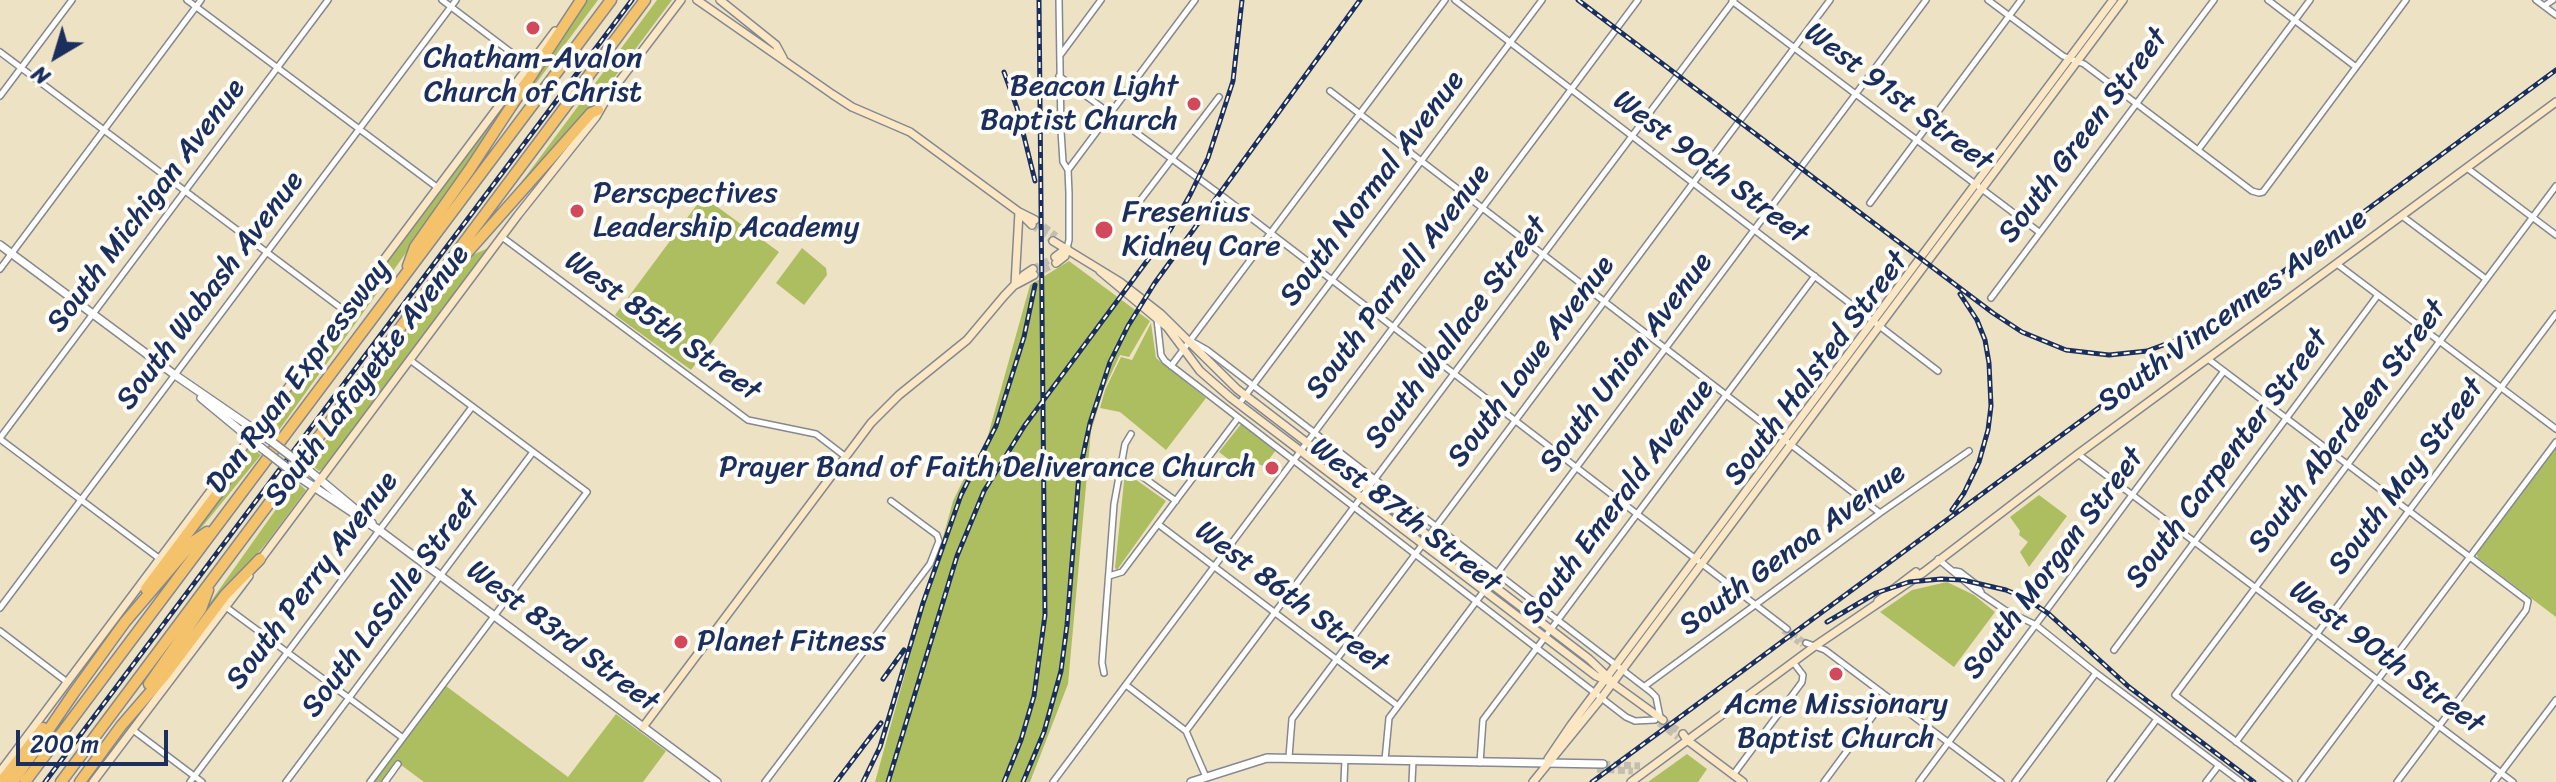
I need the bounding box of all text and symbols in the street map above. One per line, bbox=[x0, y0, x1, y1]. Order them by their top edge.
street label: West 91st Street bbox=[1797, 15, 1999, 181]
north arrow bbox=[16, 16, 96, 96]
marker: Chatham-Avalon Church of Christ bbox=[524, 19, 542, 37]
street label: South Green Street bbox=[1991, 21, 2177, 251]
place label: Chatham-Avalon Church of Christ bbox=[424, 41, 642, 112]
text: N bbox=[23, 55, 59, 95]
street label: South Normal Avenue bbox=[1273, 64, 1473, 314]
place label: Beacon Light Baptist Church bbox=[980, 69, 1178, 140]
street label: South Michigan Avenue bbox=[40, 72, 254, 340]
street label: West 90th Street bbox=[1606, 83, 1814, 253]
marker: Beacon Light Baptist Church bbox=[1185, 95, 1203, 113]
street label: South Parnell Avenue bbox=[1299, 158, 1499, 406]
street label: South Wabash Avenue bbox=[109, 165, 313, 417]
place label: Perscpectives Leadership Academy bbox=[593, 176, 859, 246]
place label: Fresenius Kidney Care bbox=[1122, 195, 1281, 266]
street label: South Vincennes Avenue bbox=[2091, 201, 2375, 421]
marker: Perscpectives Leadership Academy bbox=[568, 202, 586, 220]
street label: South Wallace Street bbox=[1358, 210, 1556, 456]
marker: Fresenius Kidney Care bbox=[1093, 219, 1115, 241]
street label: South Lafayette Avenue bbox=[258, 238, 478, 514]
street label: West 85th Street bbox=[557, 244, 767, 410]
street label: South Halsted Street bbox=[1717, 245, 1917, 493]
street label: South Union Avenue bbox=[1533, 246, 1721, 480]
street label: South Lowe Avenue bbox=[1441, 249, 1623, 475]
street label: Dan Ryan Expressway bbox=[199, 253, 399, 501]
street label: South Aberdeen Street bbox=[2241, 293, 2455, 561]
street label: South Carpenter Street bbox=[2119, 322, 2337, 596]
street label: South Emerald Avenue bbox=[1515, 372, 1723, 632]
street label: South May Street bbox=[2321, 372, 2493, 582]
street label: West 87th Street bbox=[1302, 430, 1508, 602]
street label: South Morgan Street bbox=[1955, 441, 2153, 687]
place label: Prayer Band of Faith Deliverance Church bbox=[719, 450, 1256, 486]
street label: South Genoa Avenue bbox=[1673, 456, 1913, 644]
marker: Prayer Band of Faith Deliverance Church bbox=[1263, 459, 1281, 477]
street label: South Perry Avenue bbox=[219, 465, 407, 697]
street label: South LaSalle Street bbox=[295, 483, 489, 725]
street label: West 86th Street bbox=[1187, 514, 1395, 682]
street label: West 83rd Street bbox=[459, 553, 665, 721]
street label: West 90th Street bbox=[2282, 573, 2490, 743]
place label: Planet Fitness bbox=[697, 624, 886, 660]
marker: Planet Fitness bbox=[672, 633, 690, 651]
marker: Acme Missionary Baptist Church bbox=[1827, 665, 1845, 683]
place label: Acme Missionary Baptist Church bbox=[1724, 687, 1948, 758]
scale bar bbox=[20, 714, 172, 764]
text: 200 m bbox=[30, 723, 99, 765]

